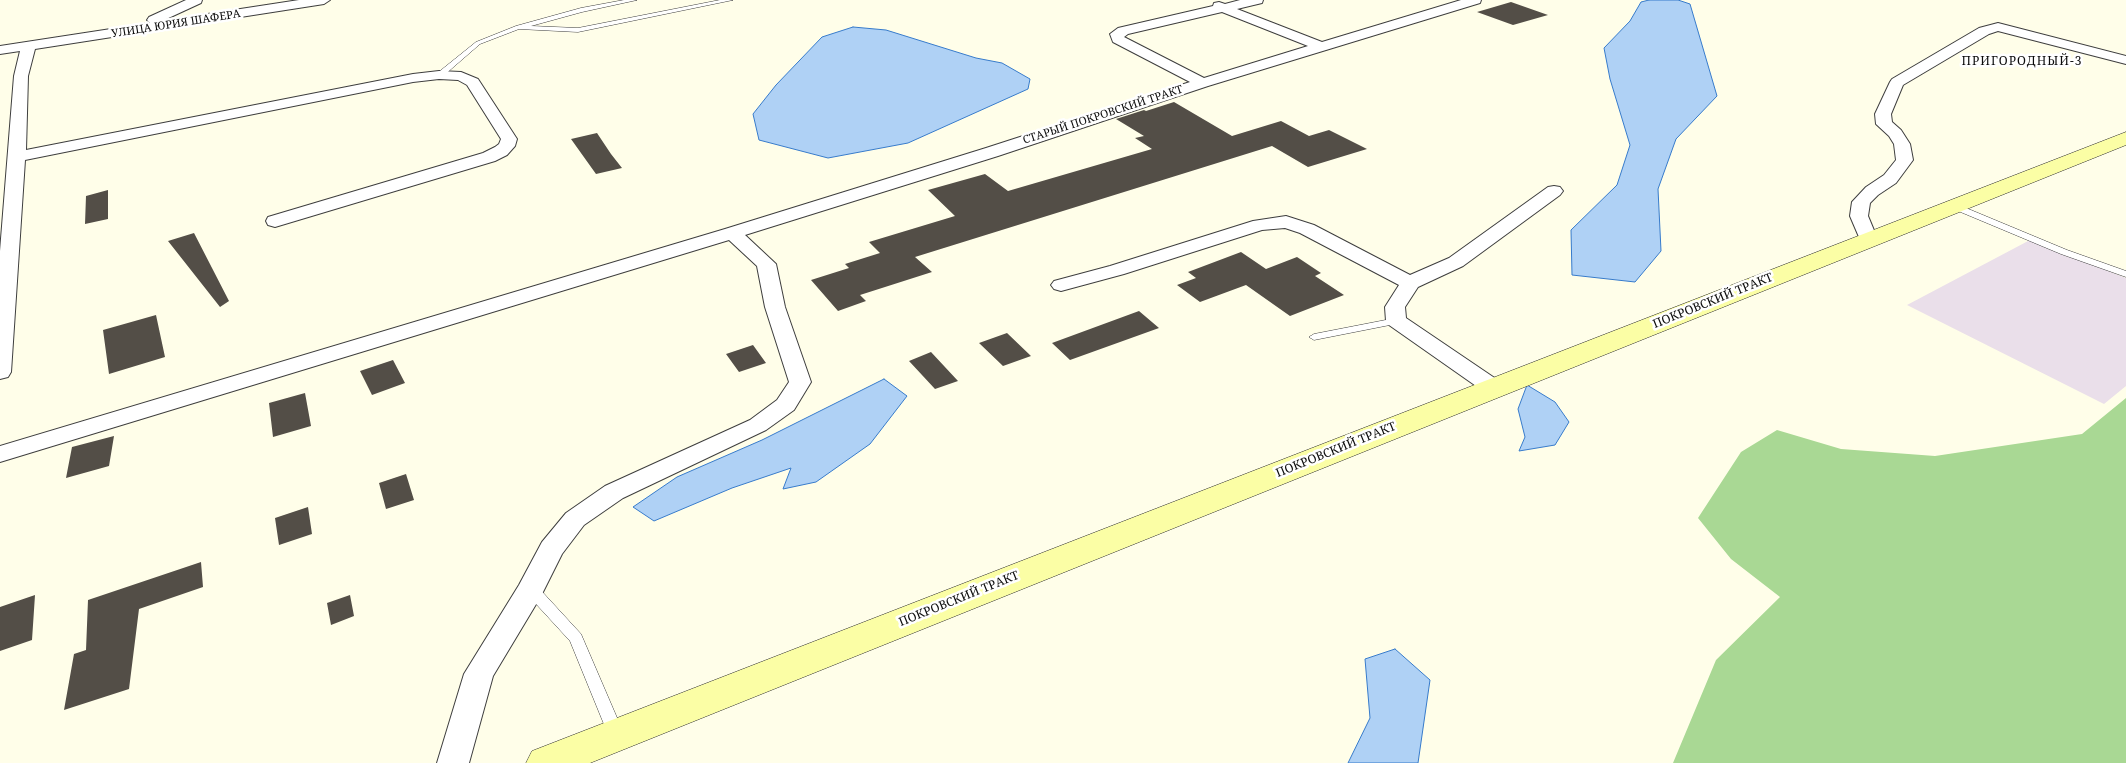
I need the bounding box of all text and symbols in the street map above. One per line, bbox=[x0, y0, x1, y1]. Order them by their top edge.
street label: УЛИЦА ЮРИЯ ШАФЕРА bbox=[110, 7, 242, 41]
district label: ПРИГОРОДНЫЙ-3 bbox=[1960, 55, 2084, 69]
street label: СТАРЫЙ ПОКРОВСКИЙ ТРАКТ bbox=[1021, 83, 1185, 147]
street label: ПОКРОВСКИЙ ТРАКТ bbox=[1651, 270, 1775, 332]
street label: ПОКРОВСКИЙ ТРАКТ bbox=[1274, 419, 1398, 481]
street label: ПОКРОВСКИЙ ТРАКТ bbox=[897, 568, 1021, 630]

